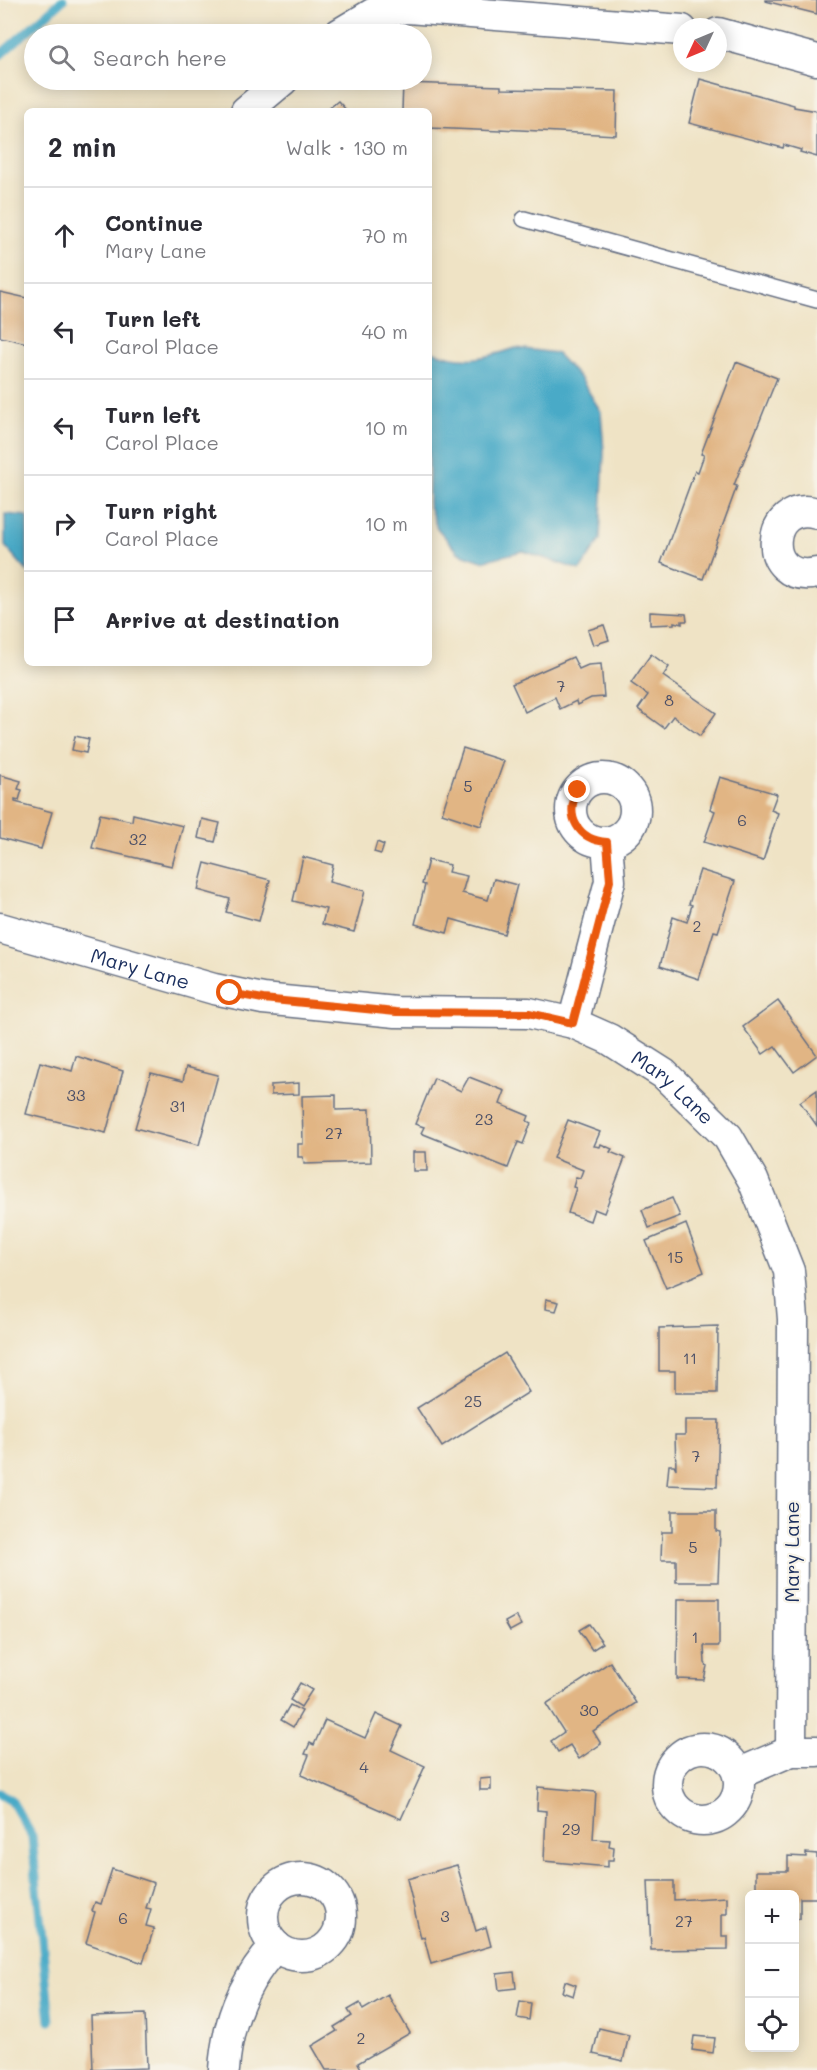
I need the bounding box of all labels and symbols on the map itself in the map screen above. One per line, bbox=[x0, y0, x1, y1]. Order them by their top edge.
north arrow bbox=[673, 18, 727, 72]
house number: 7 bbox=[557, 675, 566, 696]
house number: 8 bbox=[664, 689, 674, 710]
house number: 5 bbox=[463, 775, 473, 796]
route end bbox=[564, 776, 590, 802]
house number: 6 bbox=[737, 809, 747, 830]
house number: 32 bbox=[129, 828, 147, 849]
house number: 2 bbox=[693, 915, 701, 936]
street label: Mary Lane bbox=[88, 942, 193, 994]
route start bbox=[216, 979, 242, 1005]
street label: Mary Lane bbox=[627, 1044, 720, 1130]
house number: 33 bbox=[67, 1084, 85, 1105]
house number: 31 bbox=[170, 1095, 186, 1116]
house number: 23 bbox=[475, 1108, 493, 1129]
house number: 27 bbox=[325, 1122, 343, 1143]
house number: 15 bbox=[667, 1246, 683, 1267]
house number: 11 bbox=[683, 1347, 697, 1368]
house number: 25 bbox=[464, 1390, 482, 1411]
house number: 7 bbox=[692, 1445, 701, 1466]
street label: Mary Lane bbox=[778, 1501, 804, 1603]
house number: 5 bbox=[688, 1536, 698, 1557]
house number: 1 bbox=[691, 1626, 699, 1647]
house number: 30 bbox=[579, 1699, 599, 1720]
house number: 4 bbox=[359, 1756, 369, 1777]
house number: 29 bbox=[562, 1818, 580, 1839]
house number: 3 bbox=[440, 1905, 450, 1926]
house number: 6 bbox=[118, 1907, 128, 1928]
house number: 27 bbox=[675, 1910, 693, 1931]
house number: 2 bbox=[357, 2027, 365, 2048]

